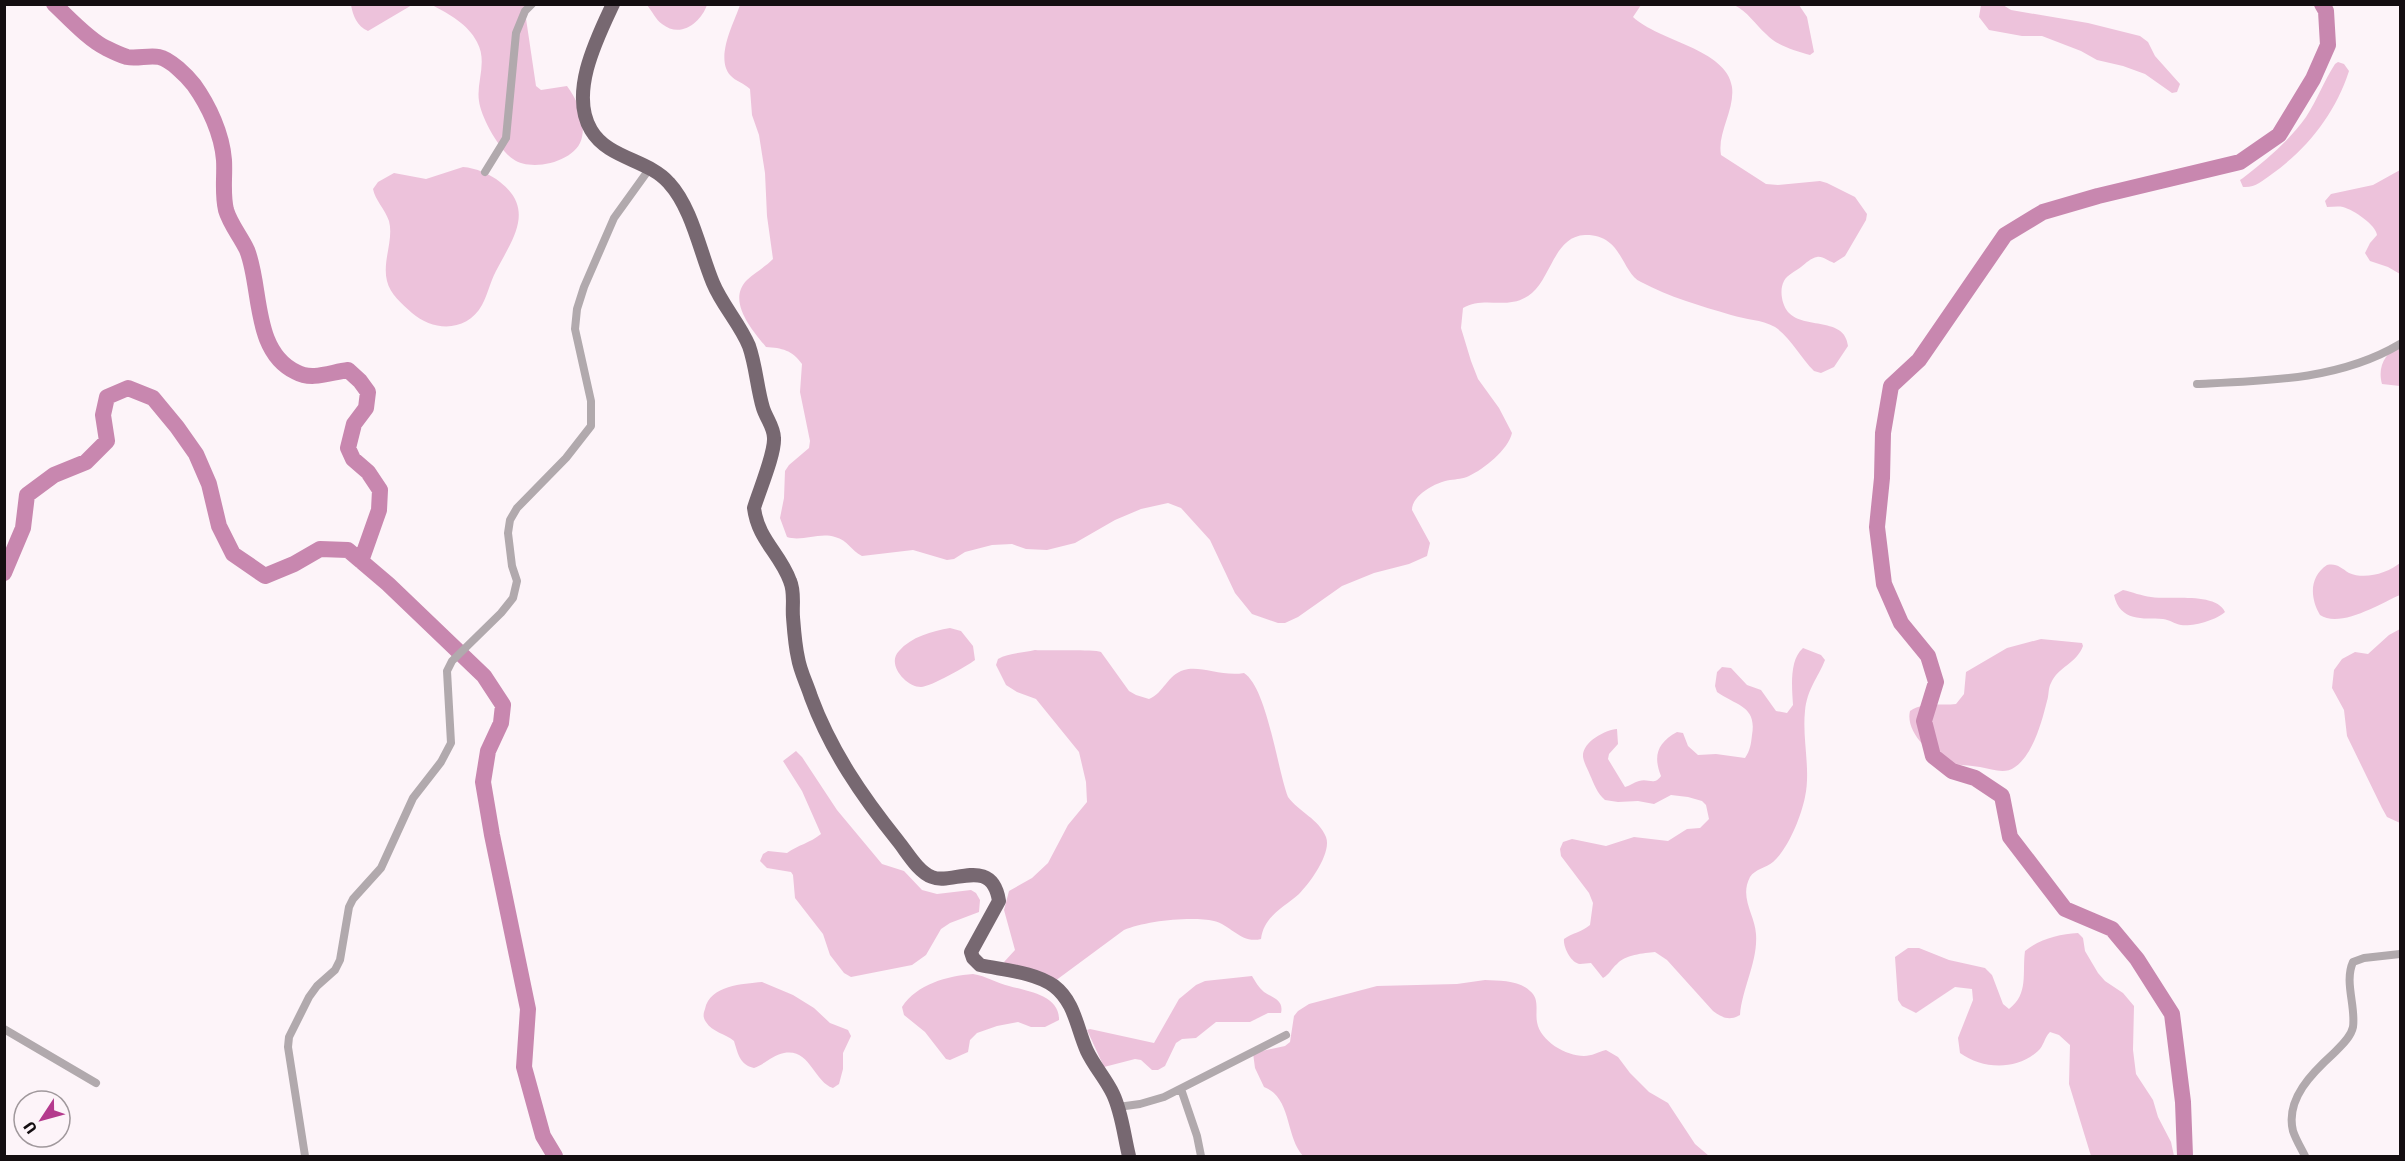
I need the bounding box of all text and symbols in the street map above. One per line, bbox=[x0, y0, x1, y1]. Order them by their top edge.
north arrow bbox=[12, 1089, 72, 1149]
text: U bbox=[20, 1118, 41, 1137]

